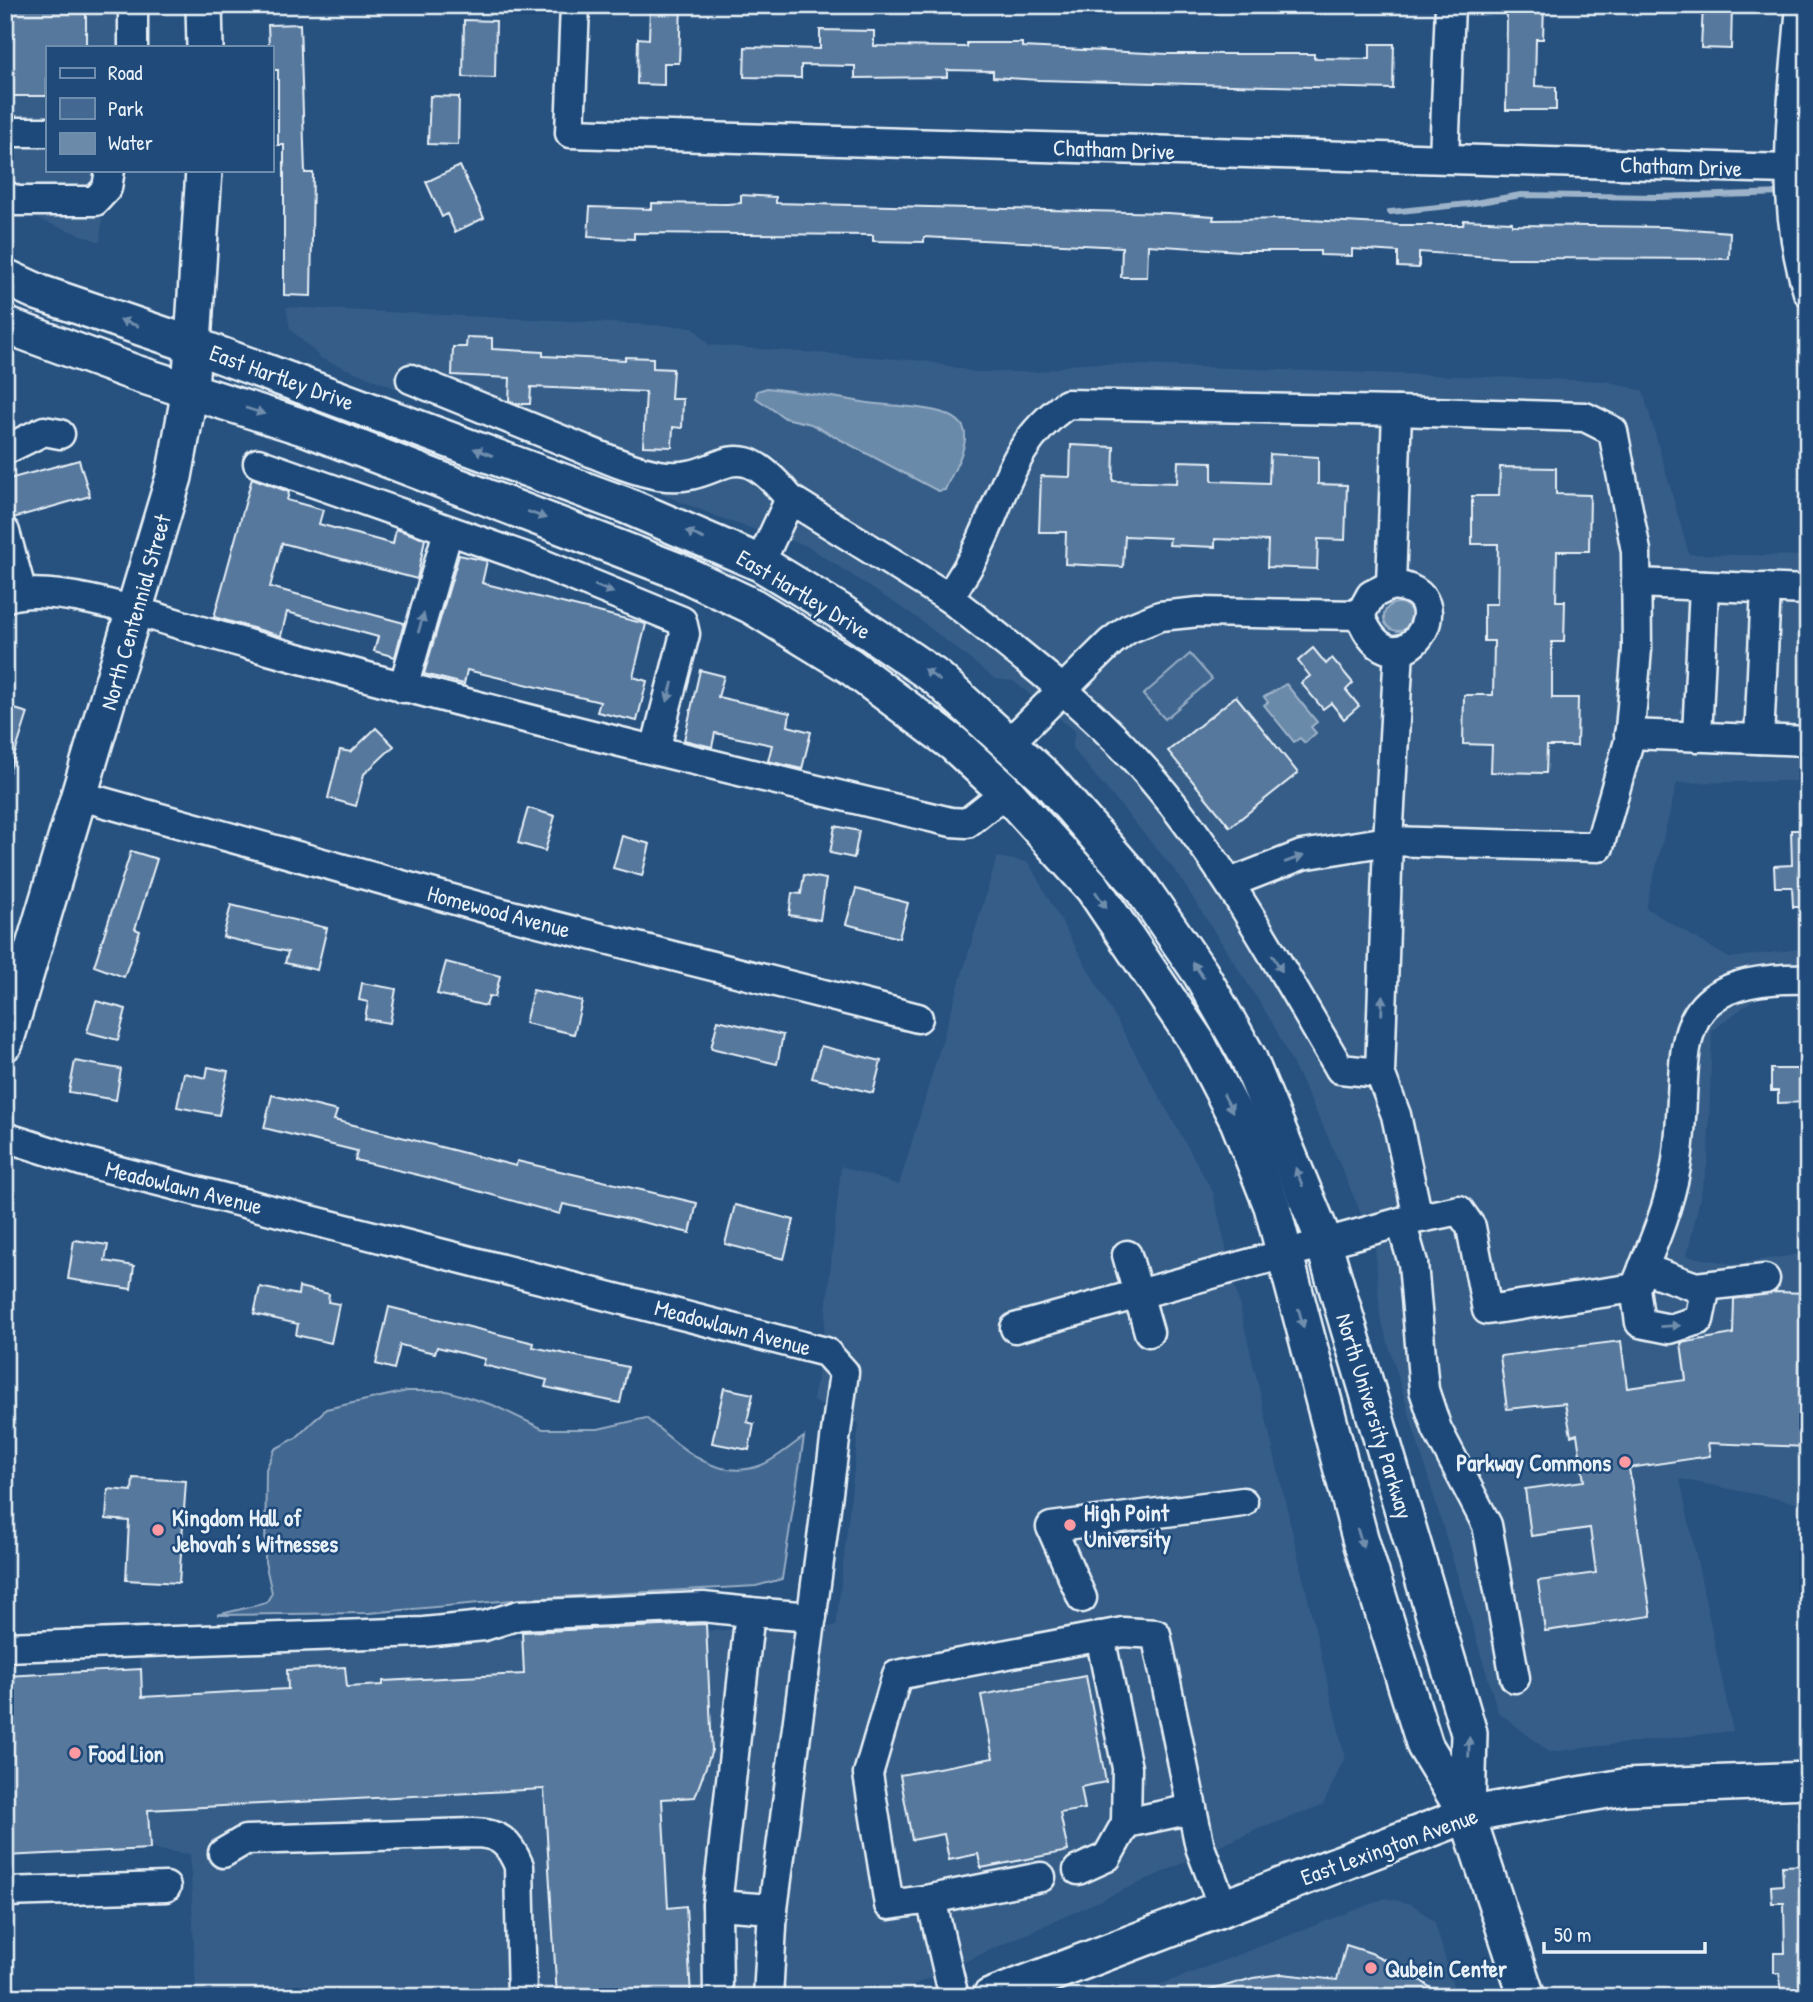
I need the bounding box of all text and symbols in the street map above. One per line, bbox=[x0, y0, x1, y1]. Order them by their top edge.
legend bbox=[46, 46, 273, 172]
text: Road bbox=[108, 58, 142, 87]
text: Park bbox=[108, 94, 143, 123]
text: Water bbox=[108, 128, 153, 157]
street label: Chatham Drive bbox=[1052, 131, 1176, 167]
street label: Chatham Drive bbox=[1619, 148, 1743, 184]
one-way arrow bbox=[118, 317, 139, 328]
street label: East Hartley Drive bbox=[206, 337, 358, 417]
one-way arrow bbox=[245, 406, 266, 417]
one-way arrow bbox=[472, 447, 493, 458]
street label: North Centennial Street bbox=[92, 509, 178, 714]
one-way arrow bbox=[527, 510, 548, 521]
one-way arrow bbox=[685, 529, 705, 541]
street label: East Hartley Drive bbox=[731, 542, 877, 646]
one-way arrow bbox=[593, 583, 614, 594]
one-way arrow bbox=[417, 612, 427, 633]
one-way arrow bbox=[923, 668, 941, 682]
one-way arrow bbox=[664, 681, 675, 703]
one-way arrow bbox=[1283, 853, 1304, 864]
street label: Homewood Avenue bbox=[424, 877, 574, 945]
one-way arrow bbox=[1094, 891, 1108, 909]
one-way arrow bbox=[1271, 953, 1284, 972]
one-way arrow bbox=[1191, 961, 1205, 979]
one-way arrow bbox=[1377, 994, 1388, 1016]
one-way arrow bbox=[1223, 1093, 1234, 1113]
street label: Meadowlawn Avenue bbox=[102, 1153, 266, 1221]
one-way arrow bbox=[1293, 1166, 1304, 1187]
street label: Meadowlawn Avenue bbox=[651, 1291, 815, 1363]
one-way arrow bbox=[1297, 1308, 1307, 1329]
street label: North University Parkway bbox=[1329, 1309, 1421, 1523]
one-way arrow bbox=[1659, 1320, 1681, 1331]
place label: Parkway Commons bbox=[1456, 1447, 1611, 1479]
marker: Parkway Commons bbox=[1617, 1454, 1633, 1470]
place label: High Point University bbox=[1084, 1497, 1171, 1555]
place label: Kingdom Hall of Jehovah’s Witnesses bbox=[172, 1502, 338, 1559]
marker: High Point University bbox=[1062, 1517, 1078, 1533]
marker: Kingdom Hall of Jehovah’s Witnesses bbox=[150, 1522, 166, 1538]
one-way arrow bbox=[1355, 1528, 1365, 1549]
one-way arrow bbox=[1463, 1736, 1474, 1758]
place label: Food Lion bbox=[88, 1738, 164, 1769]
marker: Food Lion bbox=[67, 1745, 83, 1761]
street label: East Lexington Avenue bbox=[1296, 1800, 1482, 1892]
scale bar bbox=[1544, 1911, 1704, 1955]
text: 50 m bbox=[1554, 1920, 1591, 1949]
place label: Qubein Center bbox=[1385, 1953, 1507, 1984]
marker: Qubein Center bbox=[1363, 1960, 1379, 1976]

